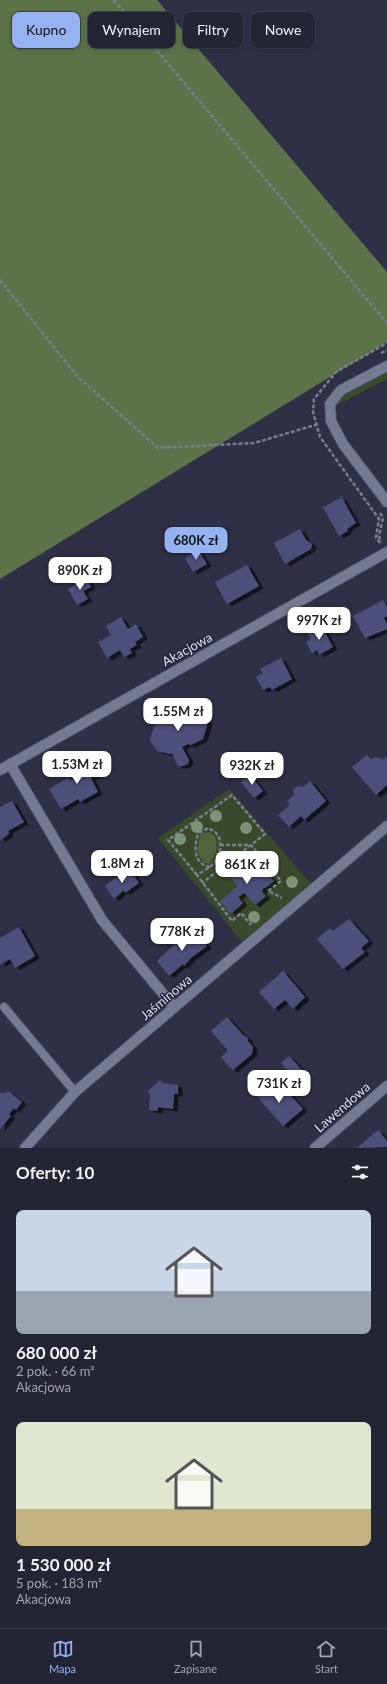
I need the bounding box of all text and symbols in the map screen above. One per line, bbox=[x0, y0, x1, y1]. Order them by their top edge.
chip: Kupno bbox=[12, 12, 80, 48]
chip: Wynajem bbox=[88, 12, 175, 48]
chip: Filtry bbox=[183, 12, 243, 48]
chip: Nowe bbox=[251, 12, 315, 48]
pin: 680K zł bbox=[159, 527, 233, 561]
text: 680K zł bbox=[174, 532, 218, 548]
pin: 890K zł bbox=[43, 557, 117, 591]
text: 890K zł bbox=[58, 562, 102, 578]
pin: 997K zł bbox=[282, 607, 356, 641]
text: 997K zł bbox=[297, 612, 341, 628]
street label: Akacjowa bbox=[159, 629, 215, 669]
pin: 1.55M zł bbox=[137, 698, 219, 732]
text: 1.55M zł bbox=[152, 703, 204, 719]
pin: 1.53M zł bbox=[36, 751, 118, 785]
pin: 932K zł bbox=[215, 752, 289, 786]
text: 1.53M zł bbox=[51, 756, 103, 772]
text: 932K zł bbox=[230, 757, 274, 773]
pin: 1.8M zł bbox=[85, 850, 159, 884]
pin: 861K zł bbox=[210, 851, 284, 885]
text: 1.8M zł bbox=[100, 855, 144, 871]
text: 861K zł bbox=[225, 856, 269, 872]
pin: 778K zł bbox=[145, 918, 219, 952]
text: 778K zł bbox=[160, 923, 204, 939]
street label: Jaśminowa bbox=[137, 971, 195, 1023]
pin: 731K zł bbox=[242, 1070, 316, 1104]
text: 731K zł bbox=[257, 1075, 301, 1091]
street label: Lawendowa bbox=[311, 1078, 373, 1136]
icon: filters bbox=[349, 1161, 371, 1183]
text: Oferty: 10 bbox=[16, 1162, 94, 1183]
icon: home bbox=[158, 1236, 230, 1308]
text: 680 000 zł bbox=[16, 1342, 97, 1363]
text: 2 pok. · 66 m² bbox=[16, 1363, 95, 1379]
text: Akacjowa bbox=[16, 1379, 71, 1395]
icon: home bbox=[158, 1448, 230, 1520]
text: 1 530 000 zł bbox=[16, 1554, 111, 1575]
text: 5 pok. · 183 m² bbox=[16, 1575, 102, 1591]
text: Akacjowa bbox=[16, 1591, 71, 1607]
tab: Mapa bbox=[49, 1638, 76, 1675]
tab: Zapisane bbox=[174, 1638, 217, 1675]
tab: Start bbox=[315, 1638, 338, 1675]

